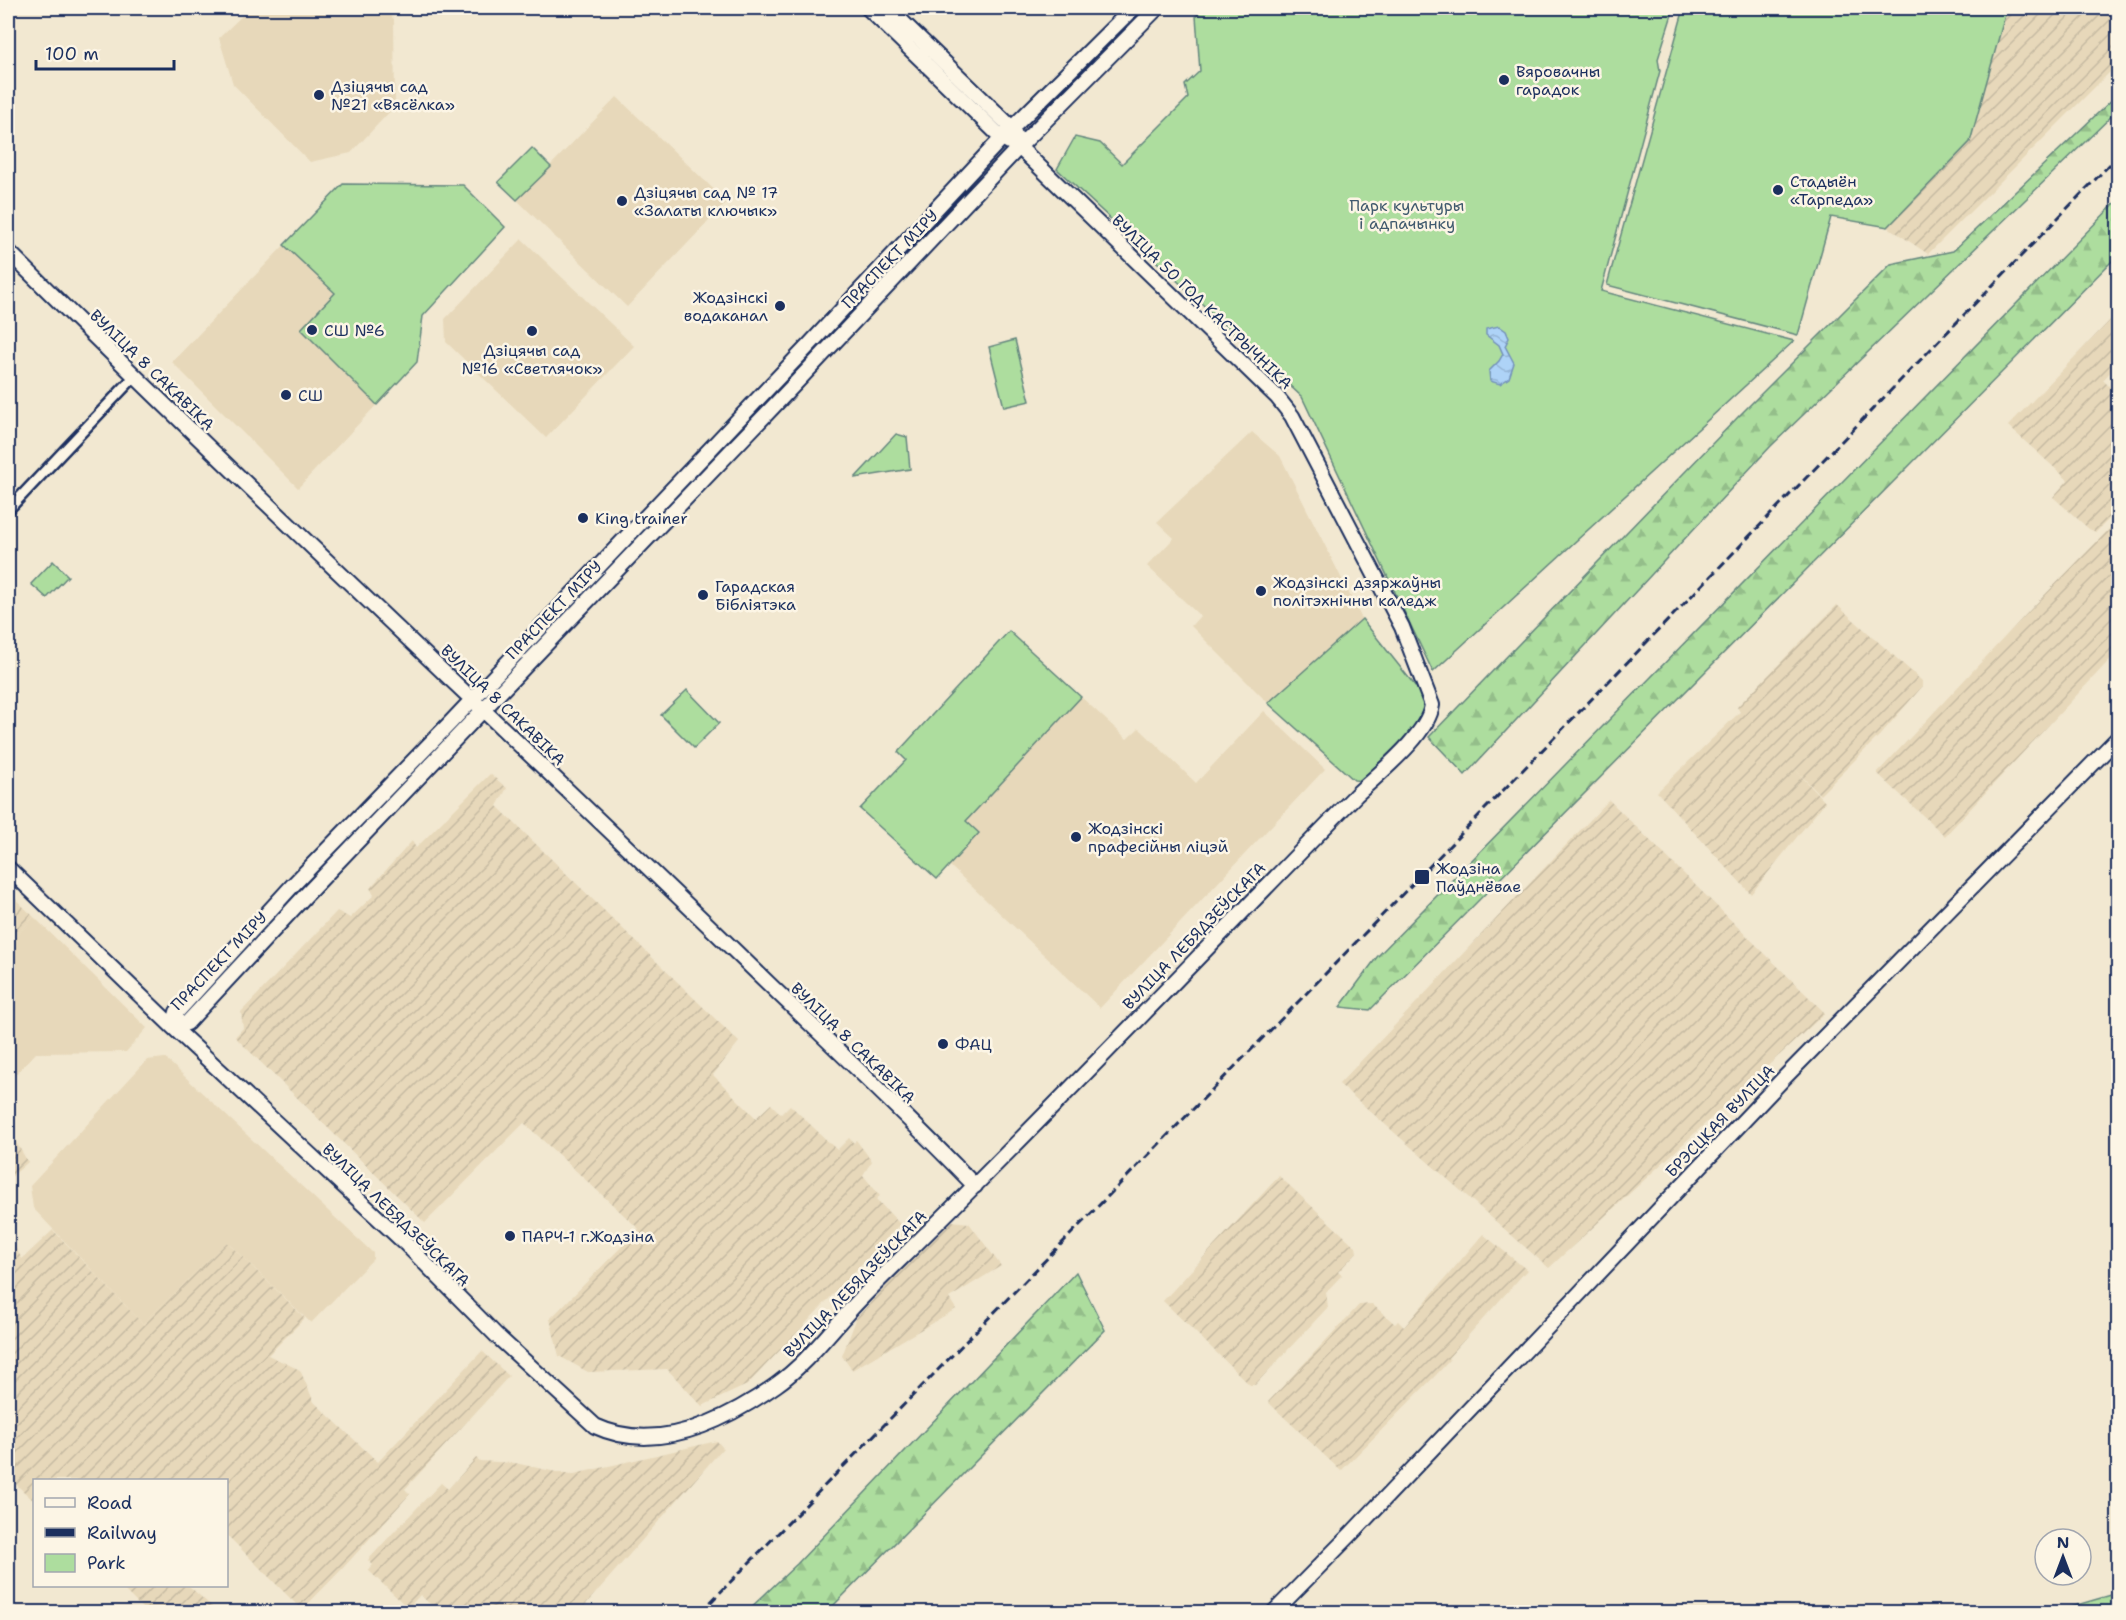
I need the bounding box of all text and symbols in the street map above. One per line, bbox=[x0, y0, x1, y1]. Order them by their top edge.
scale bar bbox=[36, 33, 174, 71]
text: 100 m bbox=[45, 42, 99, 66]
place label: Вяровачны гарадок bbox=[1516, 61, 1600, 100]
marker: Вяровачны гарадок bbox=[1497, 73, 1511, 87]
place label: Дзіцячы сад №21 «Вясёлка» bbox=[331, 76, 455, 115]
marker: Дзіцячы сад №21 «Вясёлка» bbox=[312, 88, 326, 102]
place label: Стадыён «Тарпеда» bbox=[1790, 171, 1873, 210]
place label: Дзіцячы сад № 17 «Залаты ключык» bbox=[634, 182, 778, 221]
marker: Стадыён «Тарпеда» bbox=[1771, 183, 1785, 197]
marker: Дзіцячы сад № 17 «Залаты ключык» bbox=[615, 194, 629, 208]
park label: Парк культуры і адпачынку bbox=[1350, 195, 1464, 234]
street label: ПРАСПЕКТ МІРУ bbox=[837, 205, 943, 313]
street label: ВУЛІЦА 50 ГОД КАСТРЫЧНІКА bbox=[1107, 210, 1297, 394]
place label: Жодзінскі водаканал bbox=[684, 287, 768, 326]
marker: Жодзінскі водаканал bbox=[773, 299, 787, 313]
street label: ВУЛІЦА 8 САКАВІКА bbox=[85, 305, 219, 435]
place label: СШ №6 bbox=[324, 320, 385, 341]
marker: СШ №6 bbox=[305, 323, 319, 337]
marker: Дзіцячы сад №16 «Светлячок» bbox=[525, 324, 539, 338]
place label: Дзіцячы сад №16 «Светлячок» bbox=[462, 340, 602, 379]
place label: СШ bbox=[298, 385, 323, 406]
marker: СШ bbox=[279, 388, 293, 402]
place label: King trainer bbox=[595, 508, 688, 529]
marker: King trainer bbox=[576, 511, 590, 525]
street label: ПРАСПЕКТ МІРУ bbox=[501, 556, 607, 664]
place label: Жодзінскі дзяржаўны політэхнічны каледж bbox=[1273, 572, 1441, 611]
place label: Гарадская Бібліятэка bbox=[715, 576, 796, 615]
marker: Жодзінскі дзяржаўны політэхнічны каледж bbox=[1254, 584, 1268, 598]
marker: Гарадская Бібліятэка bbox=[696, 588, 710, 602]
street label: ВУЛІЦА 8 САКАВІКА bbox=[436, 640, 570, 770]
place label: Жодзінскі прафесійны ліцэй bbox=[1088, 818, 1228, 857]
marker: Жодзінскі прафесійны ліцэй bbox=[1069, 830, 1083, 844]
street label: ВУЛІЦА ЛЕБЯДЗЕЎСКАГА bbox=[1118, 858, 1270, 1014]
place label: Жодзіна Паўднёвае bbox=[1436, 858, 1521, 897]
marker: Жодзіна Паўднёвае bbox=[1413, 868, 1431, 886]
street label: ПРАСПЕКТ МІРУ bbox=[166, 907, 272, 1015]
street label: ВУЛІЦА 8 САКАВІКА bbox=[786, 978, 920, 1108]
place label: ФАЦ bbox=[955, 1034, 992, 1055]
marker: ФАЦ bbox=[936, 1037, 950, 1051]
street label: БРЭСЦКАЯ ВУЛІЦА bbox=[1661, 1060, 1779, 1182]
street label: ВУЛІЦА ЛЕБЯДЗЕЎСКАГА bbox=[318, 1139, 474, 1291]
street label: ВУЛІЦА ЛЕБЯДЗЕЎСКАГА bbox=[779, 1206, 931, 1362]
place label: ПАРЧ-1 г.Жодзіна bbox=[522, 1226, 654, 1247]
marker: ПАРЧ-1 г.Жодзіна bbox=[503, 1229, 517, 1243]
legend bbox=[33, 1479, 228, 1587]
text: Road bbox=[87, 1491, 132, 1515]
text: Railway bbox=[87, 1521, 157, 1545]
north arrow bbox=[2033, 1527, 2093, 1587]
text: N bbox=[2057, 1532, 2069, 1553]
text: Park bbox=[87, 1551, 126, 1575]

